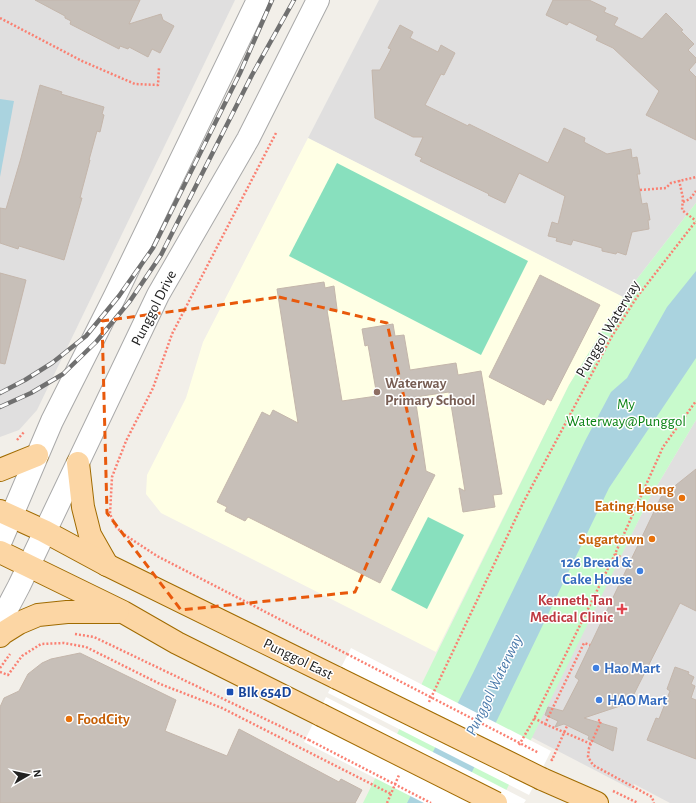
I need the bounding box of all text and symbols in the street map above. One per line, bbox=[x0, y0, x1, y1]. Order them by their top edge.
street label: Punggol Drive bbox=[129, 268, 179, 348]
street label: Punggol Waterway bbox=[573, 277, 643, 380]
place label: Waterway Primary School bbox=[385, 376, 476, 408]
marker: Waterway Primary School bbox=[372, 387, 382, 397]
park label: My Waterway@Punggol bbox=[566, 397, 686, 429]
place label: Leong Eating House bbox=[594, 482, 674, 514]
marker: Leong Eating House bbox=[677, 493, 687, 503]
place label: Sugartown bbox=[578, 532, 644, 547]
marker: Sugartown bbox=[647, 534, 657, 544]
place label: 126 Bread & Cake House bbox=[561, 555, 632, 587]
marker: 126 Bread & Cake House bbox=[635, 566, 645, 576]
place label: Kenneth Tan Medical Clinic bbox=[530, 593, 613, 625]
marker: Kenneth Tan Medical Clinic bbox=[616, 603, 628, 615]
water label: Punggol Waterway bbox=[463, 632, 525, 738]
street label: Punggol East bbox=[261, 636, 335, 682]
place label: Hao Mart bbox=[604, 661, 660, 676]
marker: Hao Mart bbox=[591, 663, 601, 673]
place label: Blk 654D bbox=[238, 685, 292, 700]
marker: Blk 654D bbox=[225, 687, 235, 697]
place label: HAO Mart bbox=[607, 693, 667, 708]
marker: HAO Mart bbox=[594, 695, 604, 705]
place label: FoodCity bbox=[77, 712, 130, 727]
marker: FoodCity bbox=[64, 714, 74, 724]
north arrow bbox=[8, 755, 48, 795]
text: N bbox=[31, 769, 43, 778]

